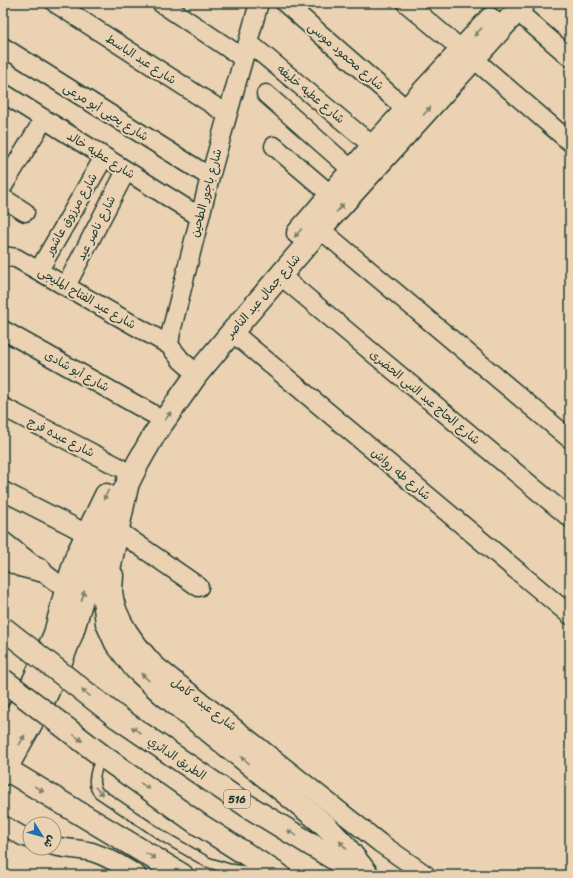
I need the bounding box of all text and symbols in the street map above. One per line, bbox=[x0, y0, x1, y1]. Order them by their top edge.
street label: شارع محمود موسى bbox=[303, 16, 389, 96]
one-way arrow bbox=[473, 27, 482, 37]
street label: شارع عبد الباسط bbox=[101, 28, 181, 90]
street label: شارع عطيه خليفه bbox=[272, 59, 350, 129]
street label: شارع يحيى أبو مرعى bbox=[59, 77, 153, 147]
one-way arrow bbox=[422, 106, 431, 117]
street label: شارع عطيه خالد bbox=[62, 125, 140, 185]
street label: شارع باجور الطحين bbox=[184, 146, 228, 240]
street label: شارع مرزوق عاشور bbox=[38, 169, 104, 260]
street label: شارع ناصر عيد bbox=[70, 191, 122, 265]
one-way arrow bbox=[335, 203, 344, 213]
one-way arrow bbox=[293, 228, 302, 238]
street label: شارع جمال عبد الناصر bbox=[219, 249, 306, 344]
street label: شارع عبد الفتاح المليجى bbox=[34, 261, 140, 335]
street label: شارع أبو شادى bbox=[40, 344, 114, 398]
street label: شارع الحاج عبد النبى الحضرى bbox=[364, 344, 486, 450]
one-way arrow bbox=[163, 410, 172, 421]
street label: شارع عبده فرج bbox=[23, 411, 99, 463]
street label: شارع طه رواش bbox=[366, 442, 436, 506]
one-way arrow bbox=[103, 489, 109, 501]
one-way arrow bbox=[80, 590, 86, 602]
street label: شارع عبده كامل bbox=[166, 671, 242, 737]
one-way arrow bbox=[140, 672, 150, 682]
one-way arrow bbox=[81, 689, 92, 697]
one-way arrow bbox=[131, 726, 142, 734]
street label: الطريق الدائري bbox=[143, 730, 211, 786]
one-way arrow bbox=[18, 734, 25, 746]
one-way arrow bbox=[73, 734, 84, 742]
one-way arrow bbox=[239, 756, 250, 764]
one-way arrow bbox=[139, 782, 150, 790]
one-way arrow bbox=[34, 785, 44, 793]
one-way arrow bbox=[94, 786, 104, 796]
road number: 516 bbox=[224, 790, 250, 808]
north arrow bbox=[22, 816, 62, 856]
one-way arrow bbox=[286, 829, 298, 836]
text: ش bbox=[38, 831, 61, 852]
one-way arrow bbox=[339, 839, 348, 850]
one-way arrow bbox=[145, 853, 157, 860]

